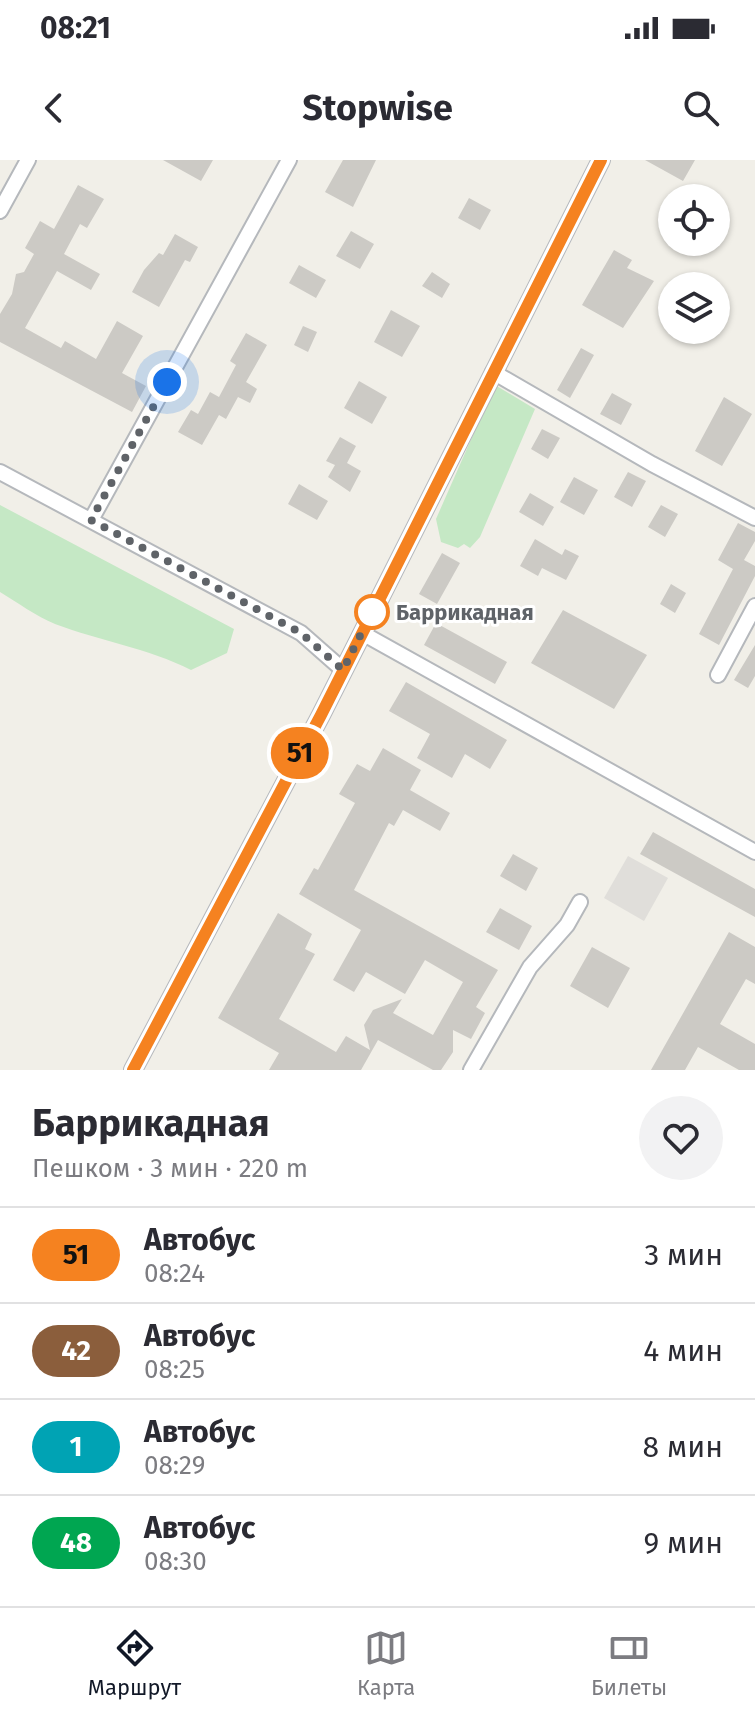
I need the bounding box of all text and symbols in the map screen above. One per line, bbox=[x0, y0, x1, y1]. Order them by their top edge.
text: 08:21 bbox=[40, 10, 111, 46]
icon: back bbox=[32, 86, 76, 130]
text: Stopwise bbox=[302, 86, 453, 130]
icon: search bbox=[679, 86, 723, 130]
map controls bbox=[658, 184, 730, 344]
button: locate bbox=[658, 184, 730, 256]
button: layers bbox=[658, 272, 730, 344]
your location bbox=[147, 362, 187, 402]
marker: Баррикадная bbox=[355, 595, 389, 629]
place label: Баррикадная bbox=[396, 599, 534, 626]
line badge: 51 bbox=[264, 727, 336, 779]
text: 51 bbox=[287, 736, 313, 769]
button: heart bbox=[639, 1096, 723, 1180]
text: Баррикадная bbox=[32, 1100, 270, 1146]
text: Пешком · 3 мин · 220 m bbox=[32, 1153, 308, 1184]
text: Автобус bbox=[144, 1222, 255, 1258]
text: 3 мин bbox=[644, 1237, 723, 1273]
text: 51 bbox=[63, 1238, 89, 1271]
text: 08:24 bbox=[144, 1258, 205, 1289]
text: Автобус bbox=[144, 1318, 255, 1354]
text: 4 мин bbox=[643, 1333, 723, 1369]
text: 42 bbox=[61, 1334, 91, 1367]
text: 08:25 bbox=[144, 1354, 205, 1385]
text: Автобус bbox=[144, 1414, 255, 1450]
text: 8 мин bbox=[643, 1429, 723, 1465]
text: 1 bbox=[70, 1430, 83, 1463]
text: 08:29 bbox=[144, 1450, 205, 1481]
text: Автобус bbox=[144, 1510, 255, 1546]
text: 9 мин bbox=[643, 1525, 723, 1561]
text: 48 bbox=[60, 1526, 92, 1559]
text: 08:30 bbox=[144, 1546, 207, 1577]
tab: Маршрут bbox=[88, 1626, 181, 1701]
tab: Карта bbox=[357, 1626, 415, 1701]
tab: Билеты bbox=[591, 1626, 667, 1701]

